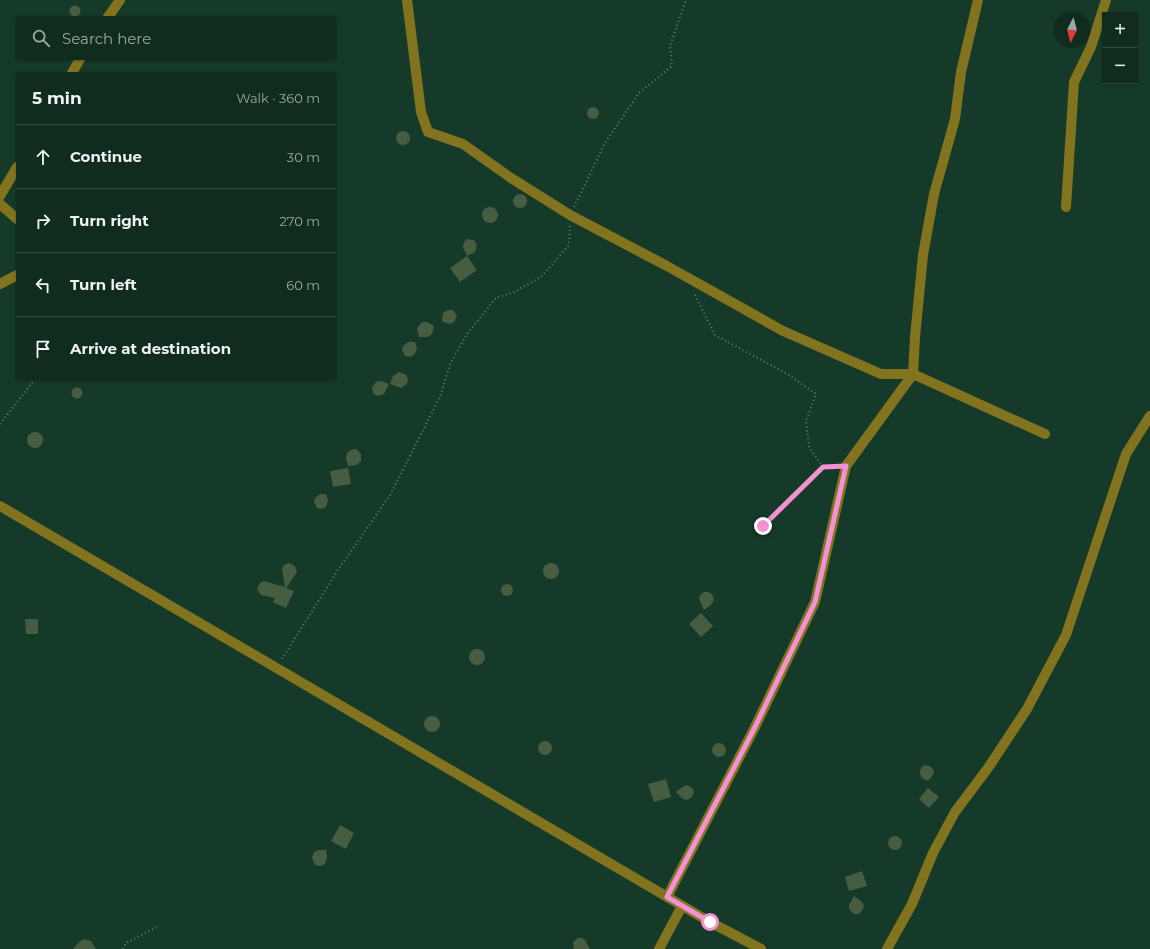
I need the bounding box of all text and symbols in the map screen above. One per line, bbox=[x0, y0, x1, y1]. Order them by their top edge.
north arrow bbox=[1054, 12, 1090, 48]
map controls bbox=[1102, 12, 1138, 84]
button: + bbox=[1102, 12, 1138, 48]
search box bbox=[16, 16, 336, 60]
icon: search bbox=[30, 27, 52, 49]
text: Search here bbox=[62, 29, 151, 48]
button: − bbox=[1102, 48, 1138, 84]
text: 5 min bbox=[32, 88, 82, 108]
text: Walk · 360 m bbox=[236, 90, 320, 106]
icon: ahead bbox=[32, 146, 54, 168]
text: Continue bbox=[70, 147, 142, 166]
text: 30 m bbox=[287, 149, 320, 165]
icon: right bbox=[32, 210, 54, 232]
text: Turn right bbox=[70, 211, 149, 230]
text: 270 m bbox=[279, 213, 320, 229]
icon: left bbox=[32, 274, 54, 296]
text: Turn left bbox=[70, 275, 137, 294]
text: 60 m bbox=[286, 277, 320, 293]
icon: arrive bbox=[32, 338, 54, 360]
text: Arrive at destination bbox=[70, 339, 231, 358]
route end bbox=[754, 517, 772, 535]
route start bbox=[701, 913, 719, 931]

